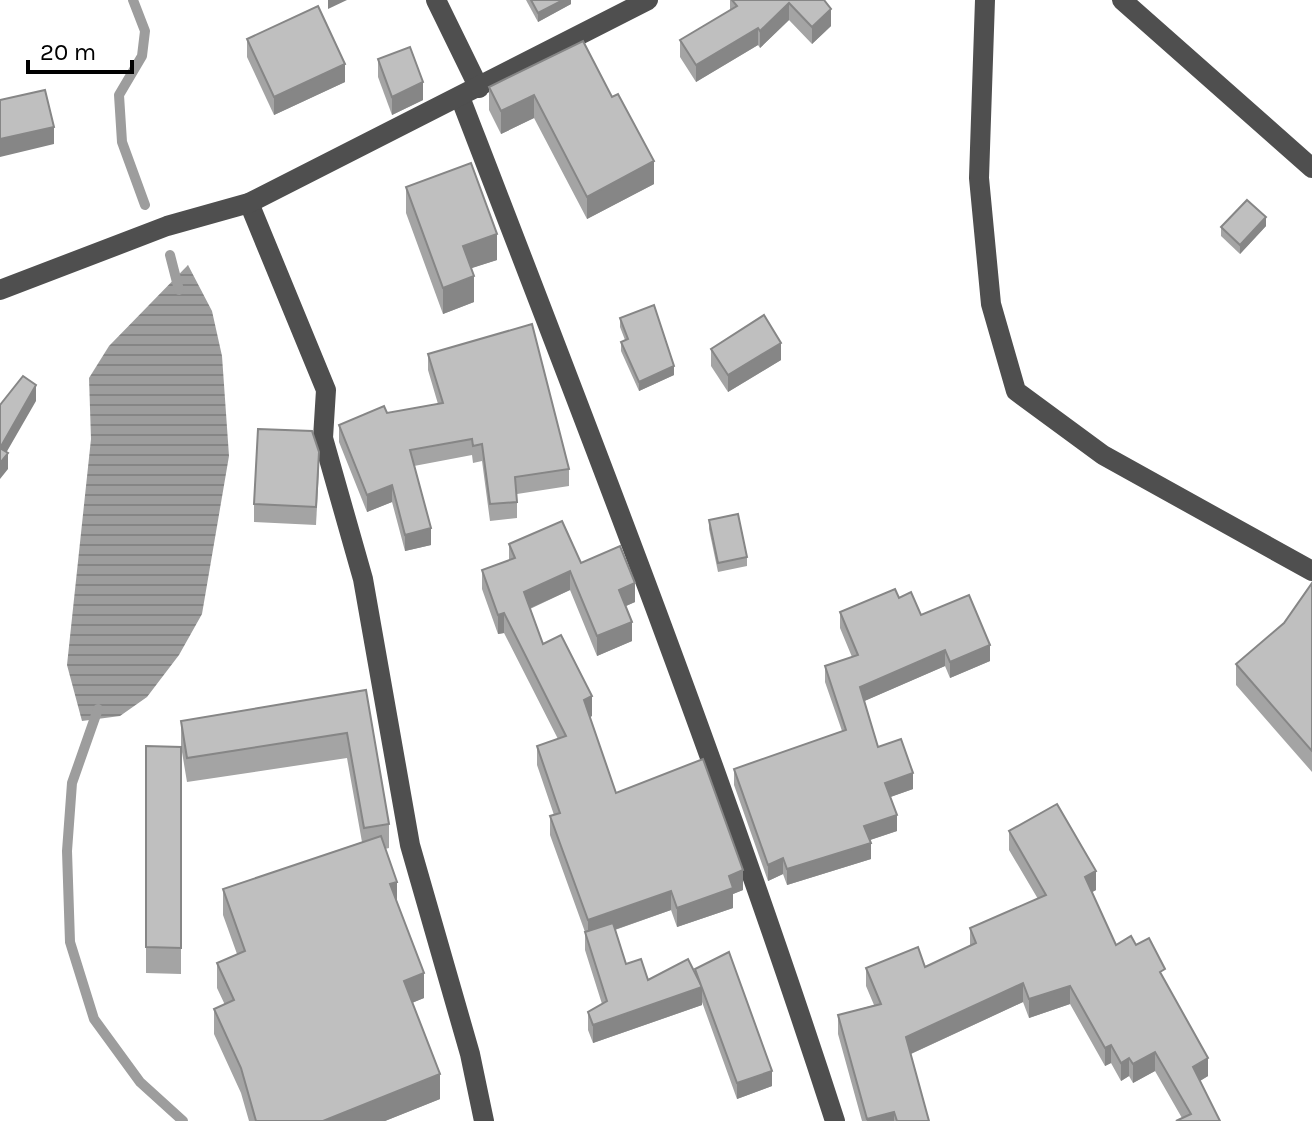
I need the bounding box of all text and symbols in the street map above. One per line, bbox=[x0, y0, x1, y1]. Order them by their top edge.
scale bar bbox=[28, 24, 132, 74]
text: 20 m bbox=[40, 38, 96, 66]

